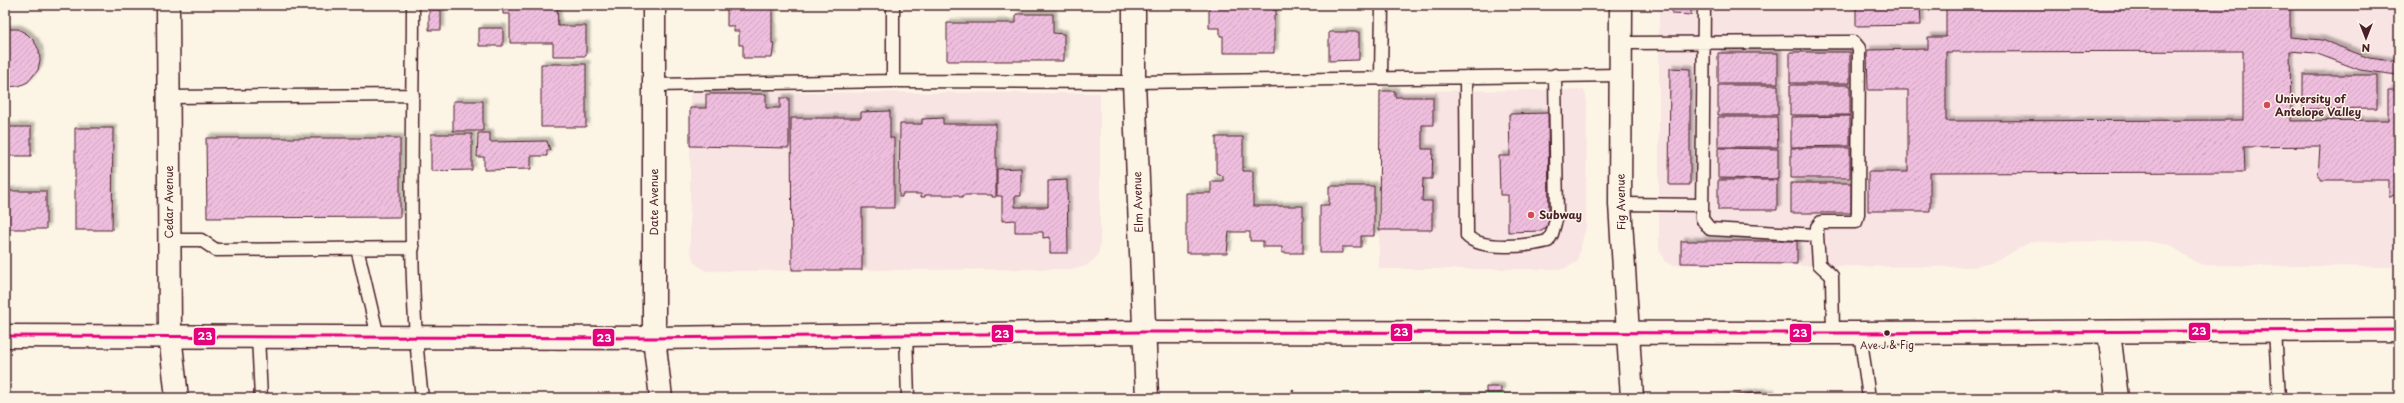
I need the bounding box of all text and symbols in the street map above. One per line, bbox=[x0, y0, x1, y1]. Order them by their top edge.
north arrow bbox=[2346, 18, 2386, 58]
text: N bbox=[2361, 40, 2370, 57]
place label: University of Antelope Valley bbox=[2275, 90, 2361, 120]
marker: University of Antelope Valley bbox=[2262, 100, 2272, 110]
street label: Cedar Avenue bbox=[160, 166, 177, 238]
street label: Date Avenue bbox=[645, 169, 662, 235]
street label: Elm Avenue bbox=[1128, 171, 1147, 233]
street label: Fig Avenue bbox=[1612, 173, 1629, 231]
place label: Subway bbox=[1539, 206, 1582, 223]
marker: Subway bbox=[1526, 210, 1536, 220]
line badge: 23 bbox=[2188, 322, 2211, 341]
text: 23 bbox=[2192, 322, 2206, 339]
line badge: 23 bbox=[1390, 323, 1413, 342]
text: 23 bbox=[1394, 323, 1408, 340]
line badge: 23 bbox=[1789, 323, 1812, 343]
line badge: 23 bbox=[991, 324, 1014, 343]
text: 23 bbox=[1793, 324, 1807, 341]
text: 23 bbox=[995, 325, 1009, 342]
line badge: 23 bbox=[193, 327, 216, 346]
text: 23 bbox=[198, 327, 212, 344]
line badge: 23 bbox=[592, 328, 615, 347]
marker: Ave J & Fig bbox=[1882, 328, 1892, 338]
text: 23 bbox=[597, 329, 611, 346]
place label: Ave J & Fig bbox=[1860, 337, 1914, 352]

